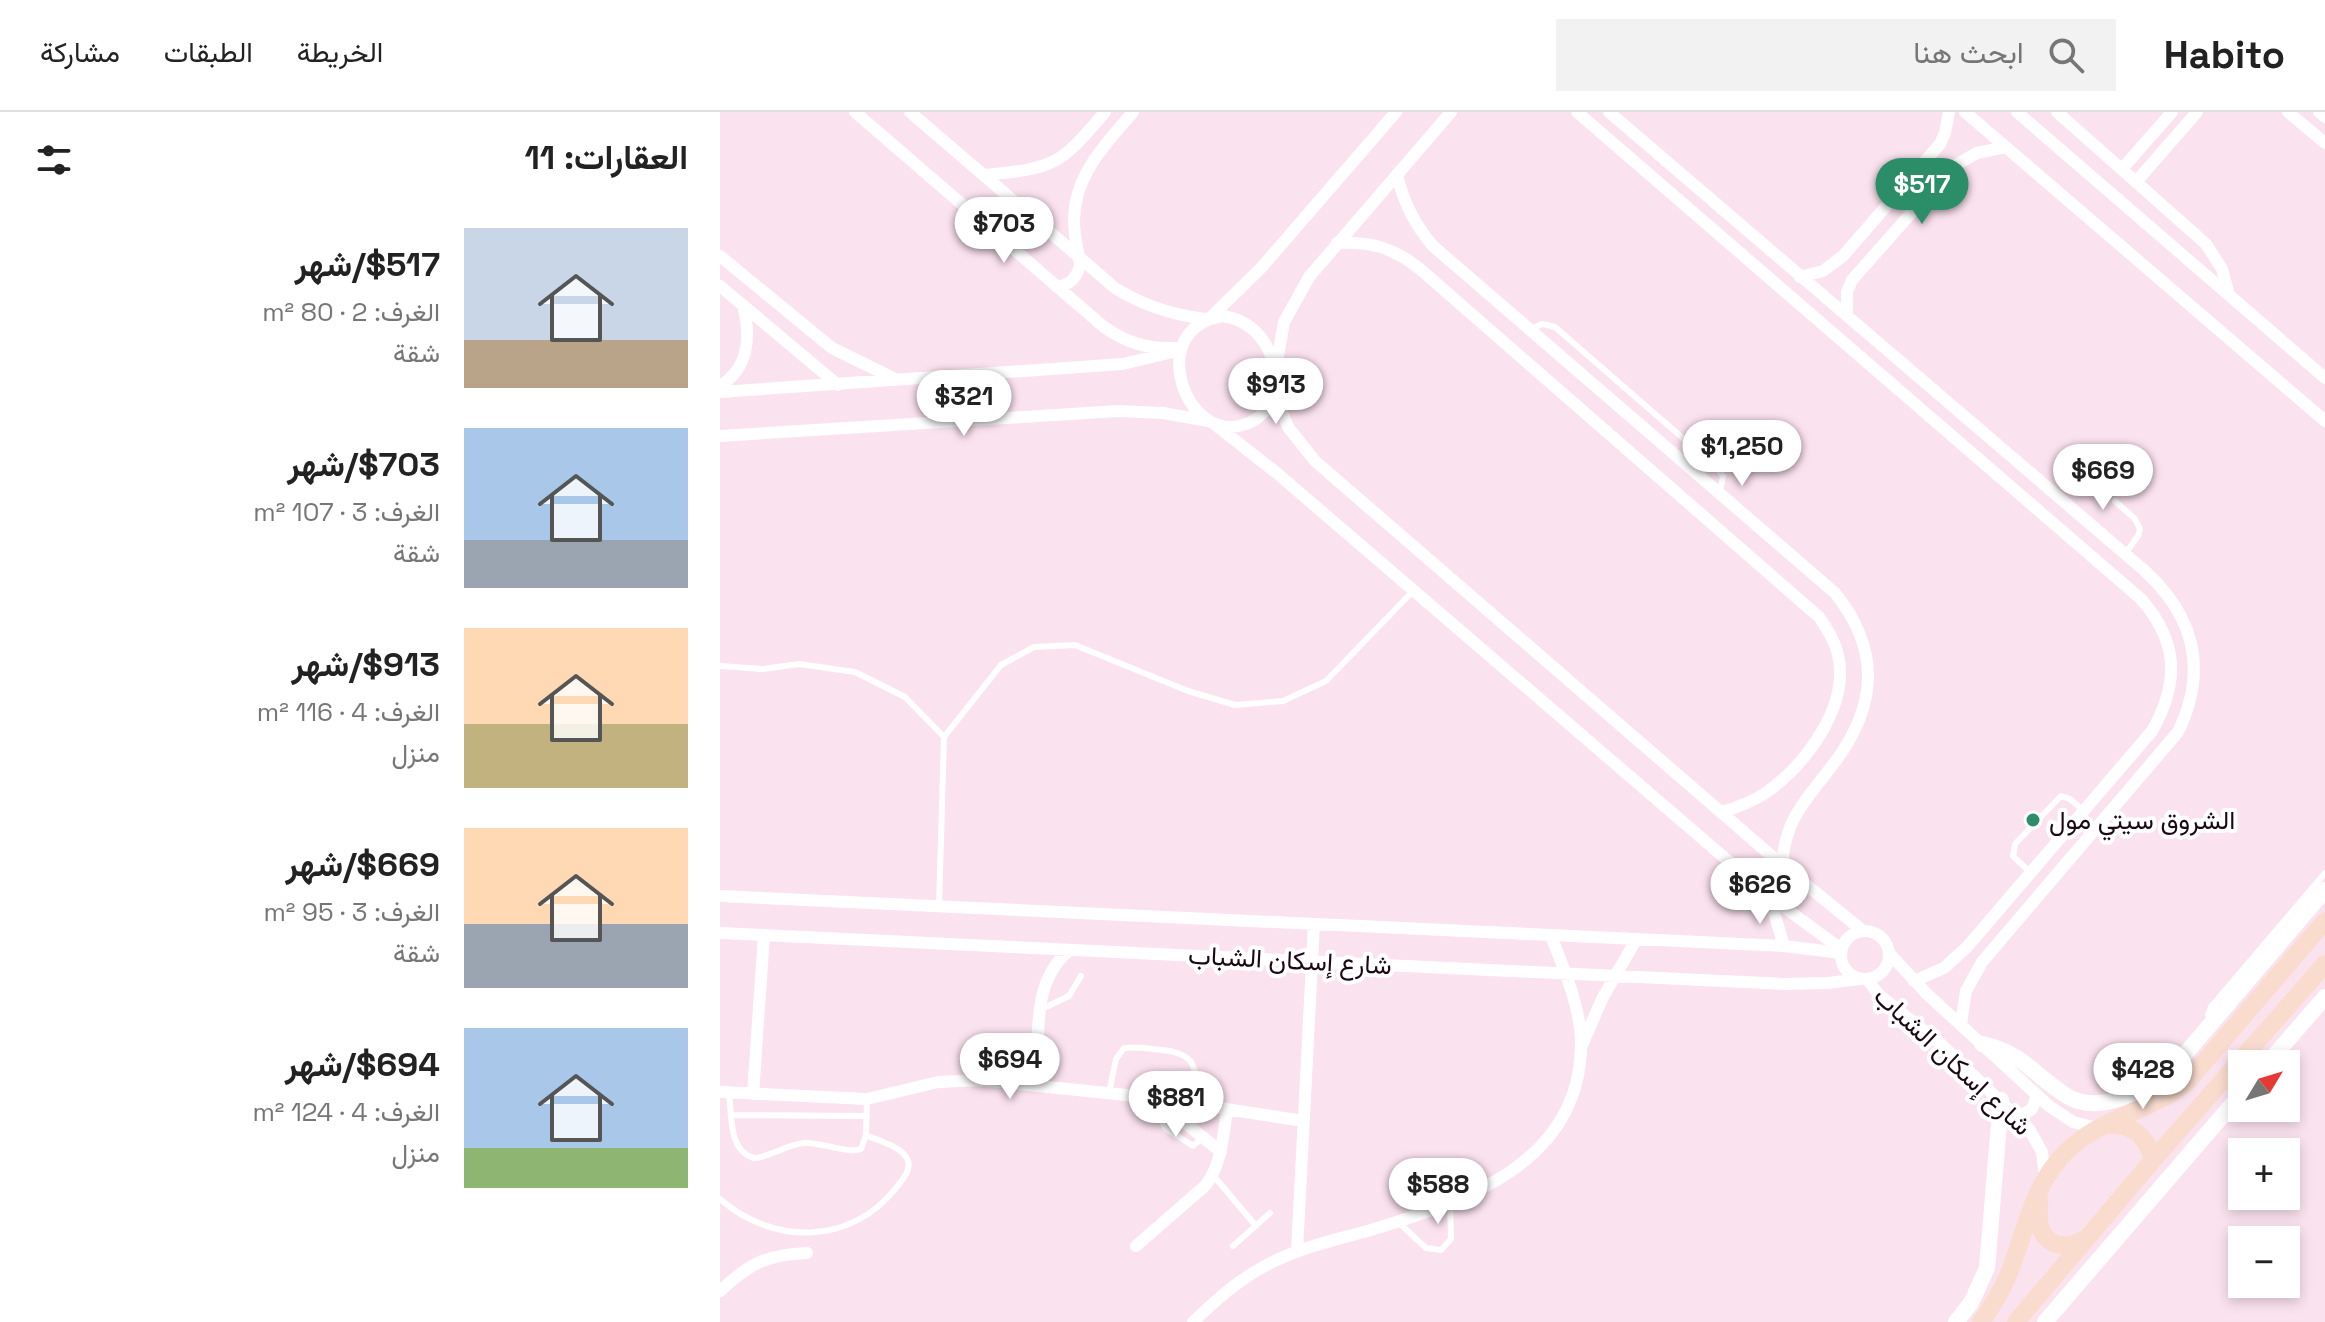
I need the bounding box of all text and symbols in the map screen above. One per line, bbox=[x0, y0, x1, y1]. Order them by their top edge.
search box bbox=[1556, 19, 2116, 91]
text: Habito bbox=[2164, 31, 2285, 79]
text: ابحث هنا bbox=[1913, 33, 2024, 72]
icon: search bbox=[2044, 33, 2088, 77]
text: مشاركة bbox=[40, 34, 120, 70]
text: الطبقات bbox=[164, 34, 253, 70]
text: الخريطة bbox=[297, 34, 383, 70]
text: العقارات: 11 bbox=[525, 136, 688, 179]
icon: filters bbox=[32, 138, 76, 182]
pin: $517 bbox=[1875, 158, 1969, 226]
text: $517 bbox=[1893, 167, 1951, 201]
pin: $703 bbox=[957, 197, 1051, 265]
text: $703 bbox=[973, 206, 1035, 240]
text: $517/شهر bbox=[295, 243, 440, 286]
icon: home bbox=[528, 260, 624, 356]
text: الغرف: 2 · 80 m² bbox=[262, 295, 440, 329]
text: شقة bbox=[393, 336, 440, 370]
pin: $913 bbox=[1229, 358, 1323, 426]
text: $913 bbox=[1246, 367, 1306, 401]
pin: $321 bbox=[917, 370, 1011, 438]
text: $321 bbox=[935, 379, 993, 413]
pin: $1,250 bbox=[1677, 420, 1807, 488]
text: $1,250 bbox=[1700, 429, 1784, 463]
text: $703/شهر bbox=[287, 443, 440, 486]
pin: $669 bbox=[2056, 444, 2150, 512]
text: $669 bbox=[2071, 453, 2135, 487]
icon: home bbox=[528, 460, 624, 556]
text: الغرف: 3 · 107 m² bbox=[253, 495, 440, 529]
text: شقة bbox=[393, 536, 440, 570]
text: $913/شهر bbox=[292, 643, 440, 686]
icon: home bbox=[528, 660, 624, 756]
text: الغرف: 4 · 116 m² bbox=[257, 695, 440, 729]
text: منزل bbox=[391, 736, 440, 770]
place label: الشروق سيتي مول bbox=[2049, 803, 2235, 841]
marker: الشروق سيتي مول bbox=[2024, 811, 2042, 829]
text: $669/شهر bbox=[286, 843, 440, 886]
pin: $626 bbox=[1713, 858, 1807, 926]
icon: home bbox=[528, 860, 624, 956]
text: $626 bbox=[1728, 867, 1792, 901]
text: الغرف: 3 · 95 m² bbox=[264, 895, 440, 929]
text: شقة bbox=[393, 936, 440, 970]
street label: شارع إسكان الشباب bbox=[1187, 938, 1393, 983]
street label: شارع إسكان الشباب bbox=[1866, 979, 2039, 1144]
pin: $694 bbox=[963, 1033, 1057, 1101]
text: $694 bbox=[978, 1042, 1042, 1076]
text: $694/شهر bbox=[285, 1043, 440, 1086]
pin: $428 bbox=[2096, 1043, 2190, 1111]
north arrow bbox=[2228, 1050, 2300, 1122]
map controls bbox=[2228, 1050, 2300, 1298]
text: $428 bbox=[2111, 1052, 2175, 1086]
icon: home bbox=[528, 1060, 624, 1156]
pin: $881 bbox=[1129, 1071, 1223, 1139]
text: $881 bbox=[1147, 1080, 1205, 1114]
text: الغرف: 4 · 124 m² bbox=[252, 1095, 440, 1129]
text: منزل bbox=[391, 1136, 440, 1170]
button: + bbox=[2228, 1138, 2300, 1210]
pin: $588 bbox=[1391, 1158, 1485, 1226]
text: $588 bbox=[1407, 1167, 1469, 1201]
button: − bbox=[2228, 1226, 2300, 1298]

